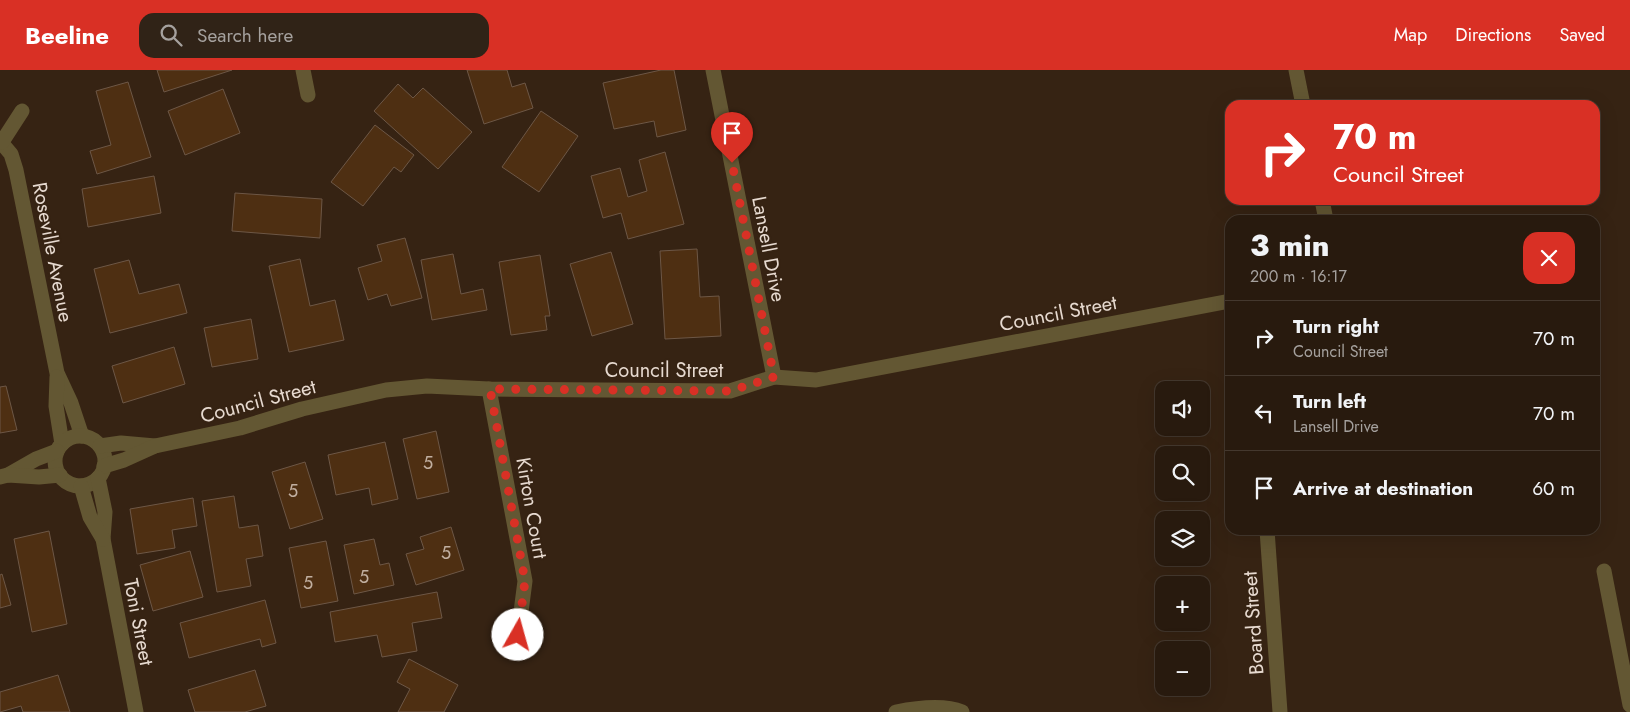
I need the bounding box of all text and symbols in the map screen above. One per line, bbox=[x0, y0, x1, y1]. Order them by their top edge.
search box bbox=[139, 13, 489, 58]
text: Beeline bbox=[25, 18, 109, 53]
icon: search bbox=[157, 21, 185, 49]
text: Search here bbox=[197, 22, 293, 49]
text: Map bbox=[1394, 22, 1427, 48]
text: Directions bbox=[1455, 22, 1531, 48]
text: Saved bbox=[1559, 22, 1605, 48]
pin bbox=[711, 112, 753, 163]
text: 70 m bbox=[1333, 112, 1416, 162]
icon: arrive bbox=[718, 119, 746, 147]
icon: right bbox=[1250, 120, 1315, 185]
text: Council Street bbox=[1333, 158, 1464, 190]
street label: Roseville Avenue bbox=[25, 180, 80, 325]
street label: Lansell Drive bbox=[744, 194, 793, 304]
text: 3 min bbox=[1250, 224, 1329, 267]
button: close bbox=[1523, 232, 1575, 284]
text: 200 m · 16:17 bbox=[1250, 265, 1347, 288]
street label: Council Street bbox=[997, 288, 1119, 339]
text: Turn right bbox=[1293, 313, 1379, 340]
icon: right bbox=[1250, 324, 1278, 352]
text: 70 m bbox=[1533, 325, 1575, 352]
text: Council Street bbox=[1293, 340, 1388, 363]
street label: Council Street bbox=[605, 356, 724, 385]
street label: Council Street bbox=[197, 372, 319, 431]
map controls bbox=[1155, 381, 1210, 696]
button: sound bbox=[1155, 381, 1210, 436]
text: Turn left bbox=[1293, 388, 1366, 415]
icon: left bbox=[1250, 399, 1278, 427]
text: 70 m bbox=[1533, 400, 1575, 427]
text: Lansell Drive bbox=[1293, 415, 1379, 438]
button: search bbox=[1155, 446, 1210, 501]
house number: 5 bbox=[423, 450, 433, 476]
street label: Kirton Court bbox=[508, 455, 555, 561]
icon: arrive bbox=[1250, 474, 1278, 502]
text: Arrive at destination bbox=[1293, 475, 1473, 502]
text: 60 m bbox=[1532, 475, 1575, 502]
house number: 5 bbox=[288, 478, 298, 504]
button: layers bbox=[1155, 511, 1210, 566]
house number: 5 bbox=[441, 540, 451, 566]
house number: 5 bbox=[359, 564, 369, 590]
house number: 5 bbox=[303, 570, 313, 596]
street label: Board Street bbox=[1235, 570, 1272, 676]
street label: Toni Street bbox=[116, 576, 161, 668]
button: + bbox=[1155, 576, 1210, 631]
position arrow bbox=[491, 608, 543, 660]
button: − bbox=[1155, 641, 1210, 696]

